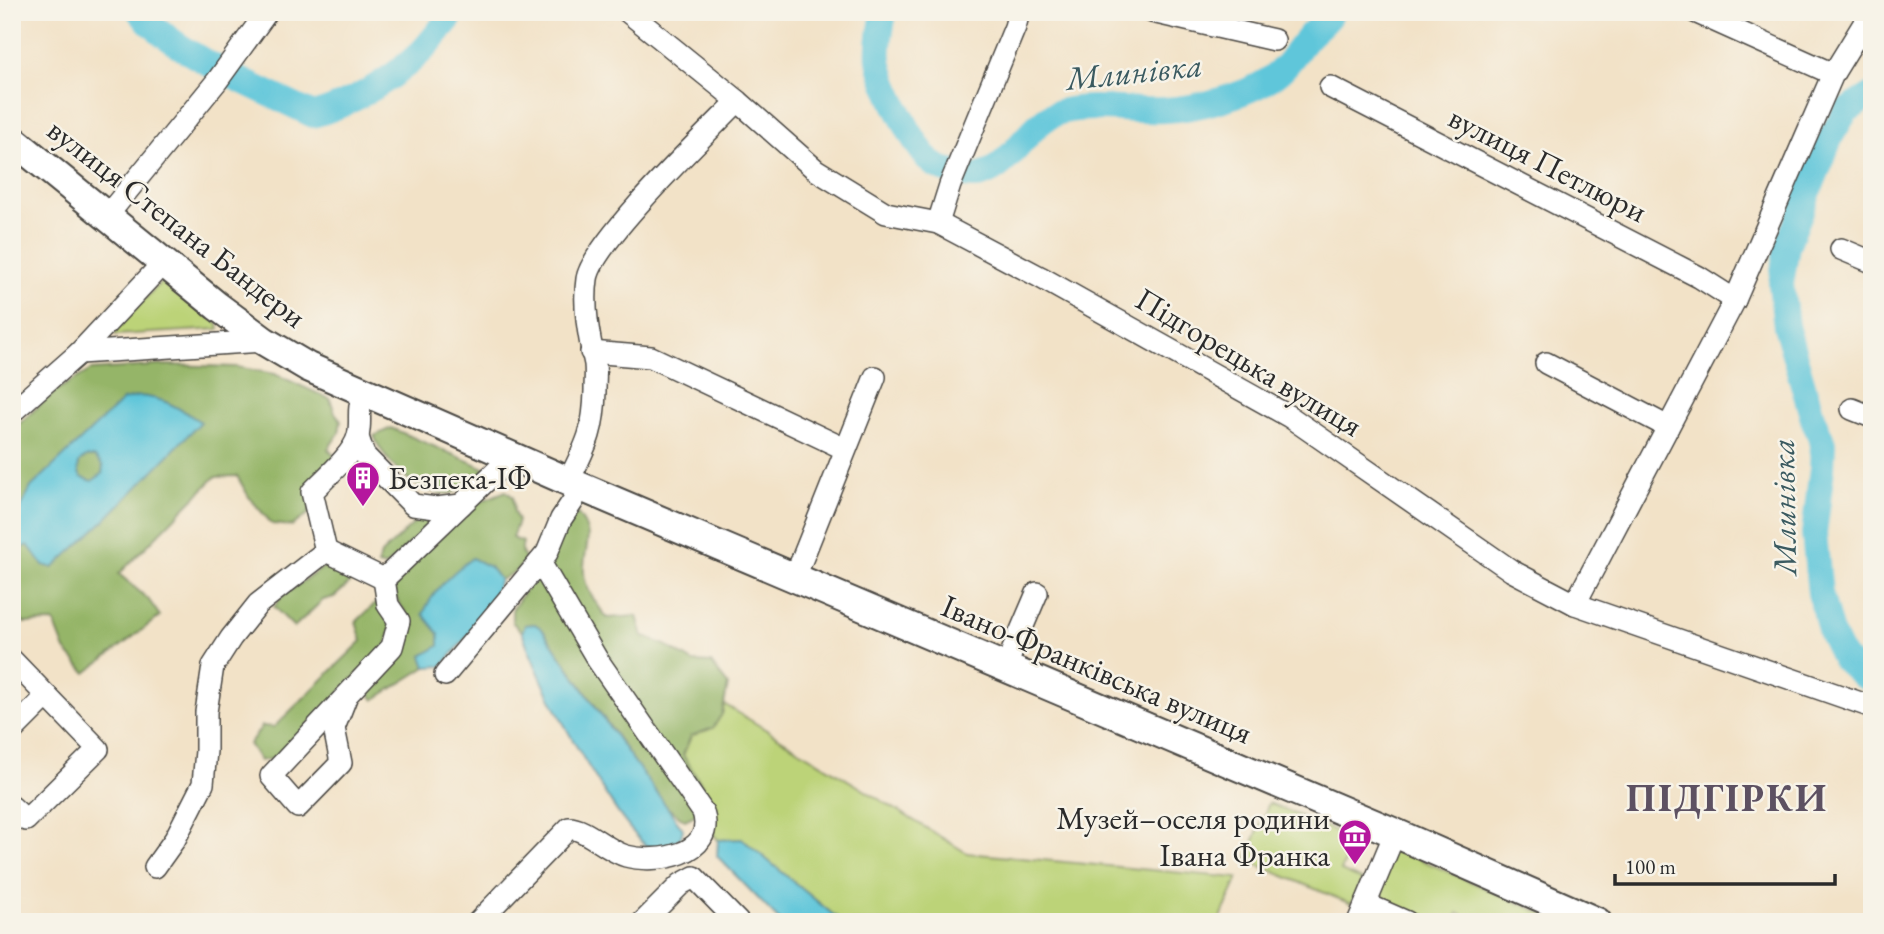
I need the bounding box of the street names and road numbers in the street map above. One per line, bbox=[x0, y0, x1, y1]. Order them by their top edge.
street label: вулиця Петлюри bbox=[1442, 96, 1654, 232]
street label: вулиця Степана Бандери bbox=[39, 109, 315, 337]
street label: Підгорецька вулиця bbox=[1128, 278, 1370, 446]
street label: Івано-Франківська вулиця bbox=[935, 585, 1259, 753]

